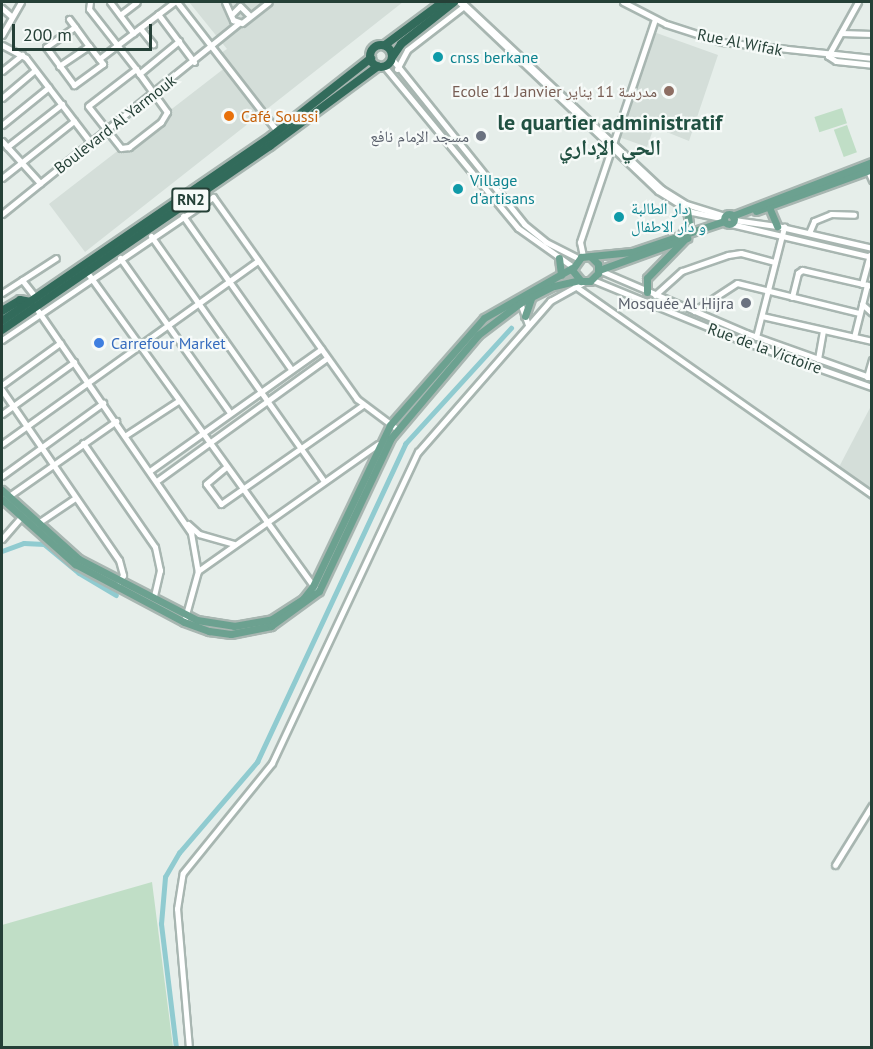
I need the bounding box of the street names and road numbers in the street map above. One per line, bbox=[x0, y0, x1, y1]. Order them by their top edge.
street label: Rue Al Wifak bbox=[696, 24, 784, 60]
street label: Boulevard Al Yarmouk bbox=[50, 70, 180, 178]
road number: RN2 bbox=[170, 188, 212, 212]
street label: Rue de la Victoire bbox=[705, 318, 825, 378]

